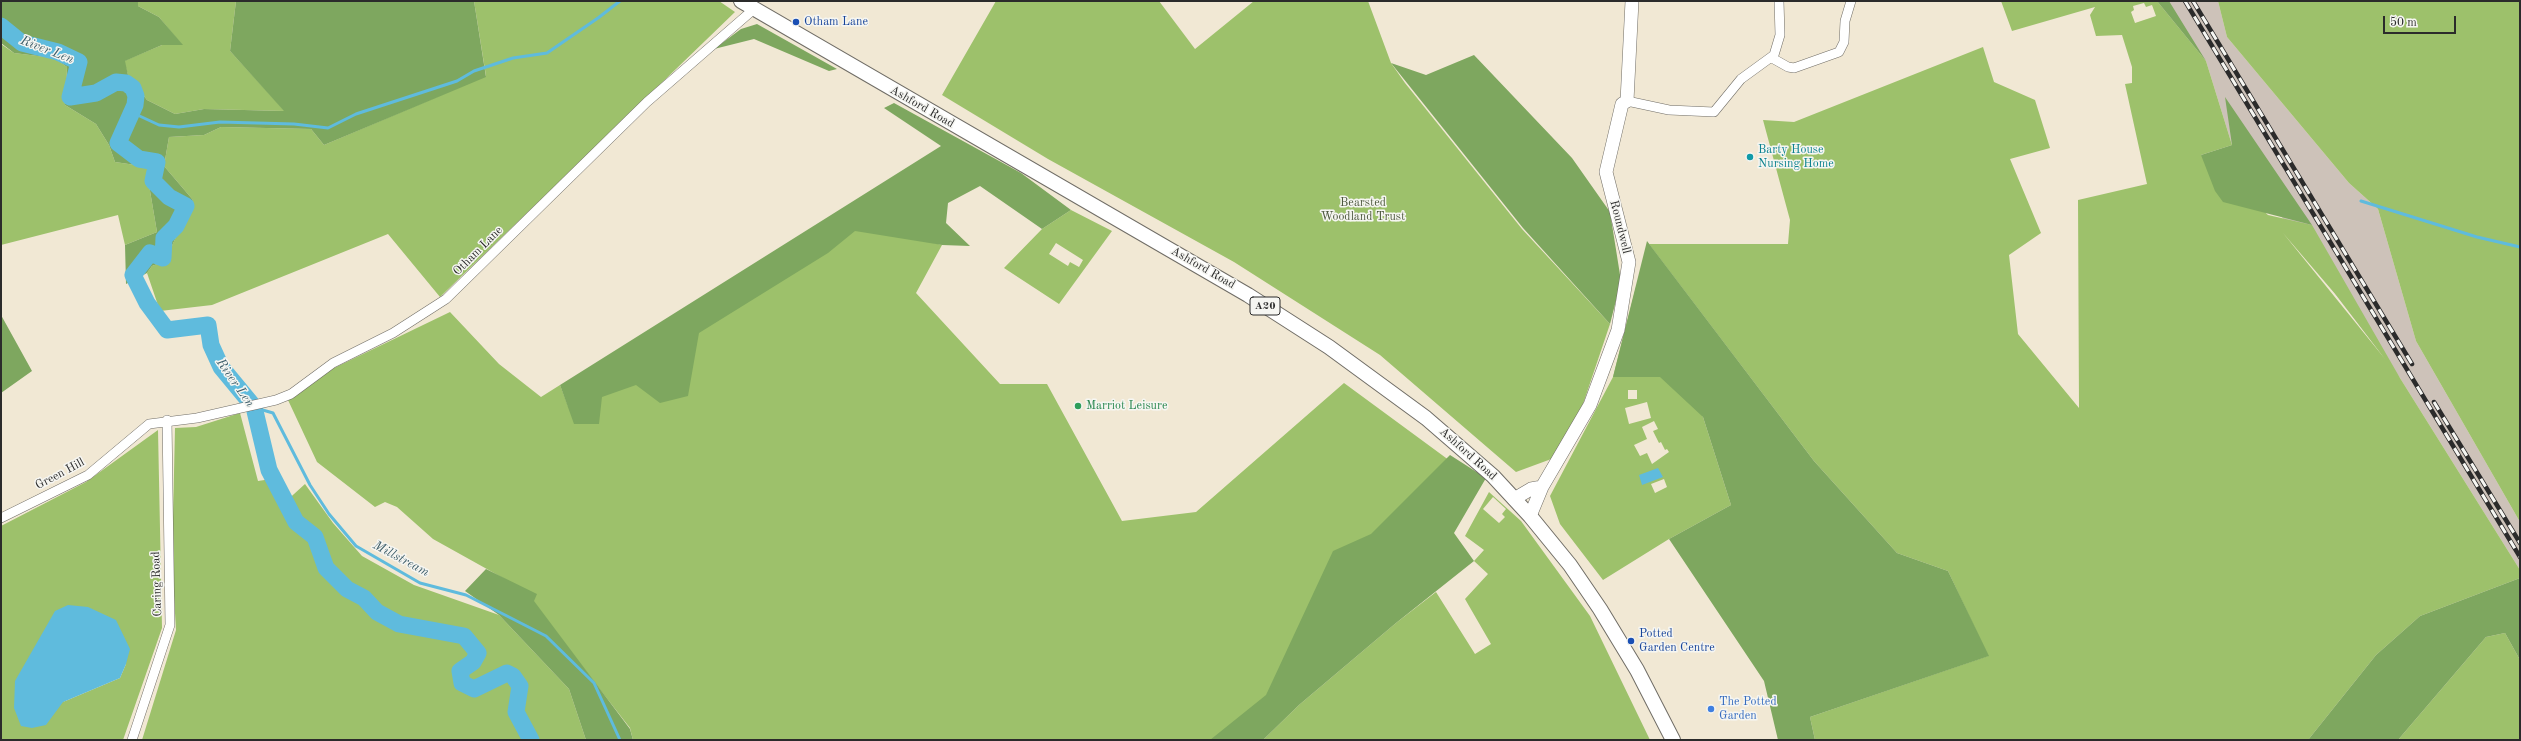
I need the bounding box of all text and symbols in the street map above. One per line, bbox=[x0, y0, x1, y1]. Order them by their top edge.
scale bar bbox=[2385, 8, 2458, 34]
place label: Otham Lane bbox=[804, 15, 868, 29]
marker: Otham Lane bbox=[791, 17, 801, 27]
text: 50 m bbox=[2390, 17, 2417, 29]
water label: River Len bbox=[18, 33, 76, 67]
street label: Ashford Road bbox=[887, 83, 957, 131]
place label: Barty House Nursing Home bbox=[1758, 143, 1834, 171]
marker: Barty House Nursing Home bbox=[1745, 152, 1755, 162]
park label: Bearsted Woodland Trust bbox=[1321, 196, 1405, 224]
street label: Roundwell bbox=[1606, 199, 1634, 255]
street label: Otham Lane bbox=[450, 223, 506, 279]
street label: Ashford Road bbox=[1168, 244, 1238, 292]
road number: A20 bbox=[1250, 297, 1280, 315]
water label: River Len bbox=[213, 356, 257, 410]
place label: Marriot Leisure bbox=[1086, 399, 1167, 413]
marker: Marriot Leisure bbox=[1073, 401, 1083, 411]
street label: Ashford Road bbox=[1436, 425, 1500, 483]
street label: Green Hill bbox=[33, 455, 87, 493]
water label: Millstream bbox=[370, 538, 432, 580]
street label: Caring Road bbox=[149, 551, 165, 617]
place label: Potted Garden Centre bbox=[1639, 627, 1715, 655]
marker: Potted Garden Centre bbox=[1626, 636, 1636, 646]
place label: The Potted Garden bbox=[1719, 695, 1777, 723]
marker: The Potted Garden bbox=[1706, 704, 1716, 714]

